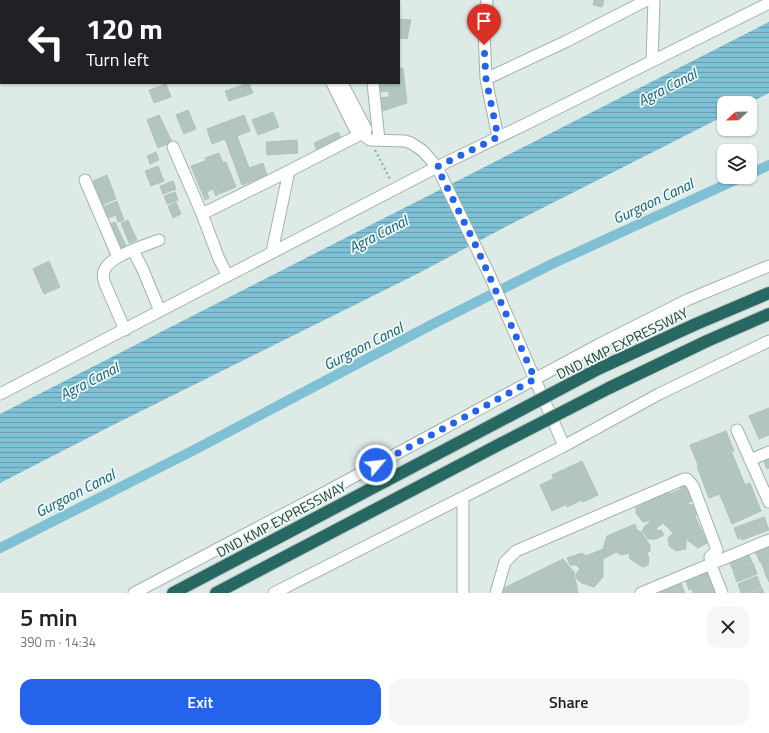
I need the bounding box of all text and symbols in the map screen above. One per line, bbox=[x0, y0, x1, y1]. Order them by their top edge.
pin bbox=[467, 4, 501, 45]
text: 120 m bbox=[86, 7, 163, 50]
icon: arrive bbox=[473, 10, 495, 32]
icon: left bbox=[20, 16, 72, 68]
text: Turn left bbox=[86, 46, 149, 73]
water label: Agra Canal bbox=[633, 62, 702, 112]
north arrow bbox=[717, 96, 757, 136]
map controls bbox=[717, 96, 757, 184]
button: layers bbox=[717, 144, 757, 184]
water label: Gurgaon Canal bbox=[609, 172, 699, 230]
water label: Agra Canal bbox=[344, 209, 413, 259]
street label: DND KMP EXPRESSWAY bbox=[553, 302, 692, 384]
water label: Gurgaon Canal bbox=[319, 315, 408, 376]
water label: Agra Canal bbox=[55, 356, 124, 406]
position arrow bbox=[355, 444, 397, 486]
water label: Gurgaon Canal bbox=[31, 462, 120, 523]
street label: DND KMP EXPRESSWAY bbox=[212, 476, 350, 562]
text: 5 min bbox=[20, 599, 78, 635]
button: close bbox=[707, 606, 749, 648]
text: 390 m · 14:34 bbox=[20, 632, 96, 652]
button: Exit bbox=[20, 679, 381, 725]
button: Share bbox=[389, 679, 749, 725]

